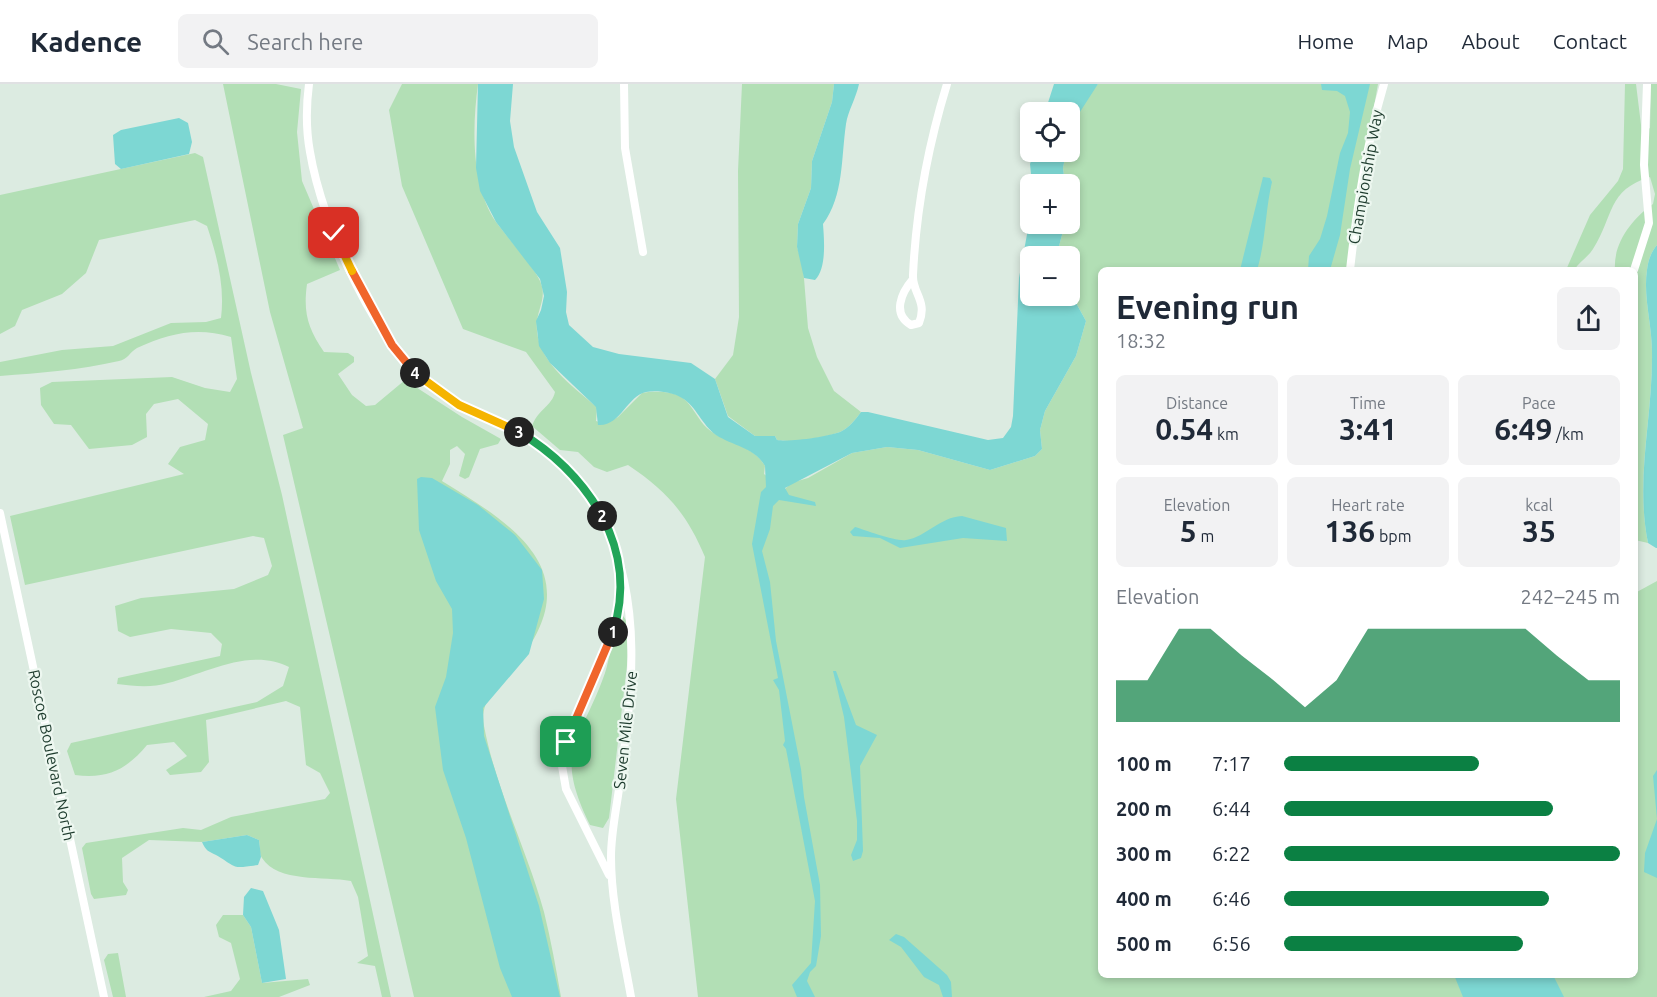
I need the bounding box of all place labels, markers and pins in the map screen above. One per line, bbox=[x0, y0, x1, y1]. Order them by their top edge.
pin bbox=[308, 207, 359, 258]
pin: 4 bbox=[400, 358, 430, 388]
pin: 3 bbox=[504, 417, 534, 447]
pin: 2 bbox=[587, 501, 617, 531]
pin: 1 bbox=[598, 617, 628, 647]
pin bbox=[540, 716, 591, 767]

